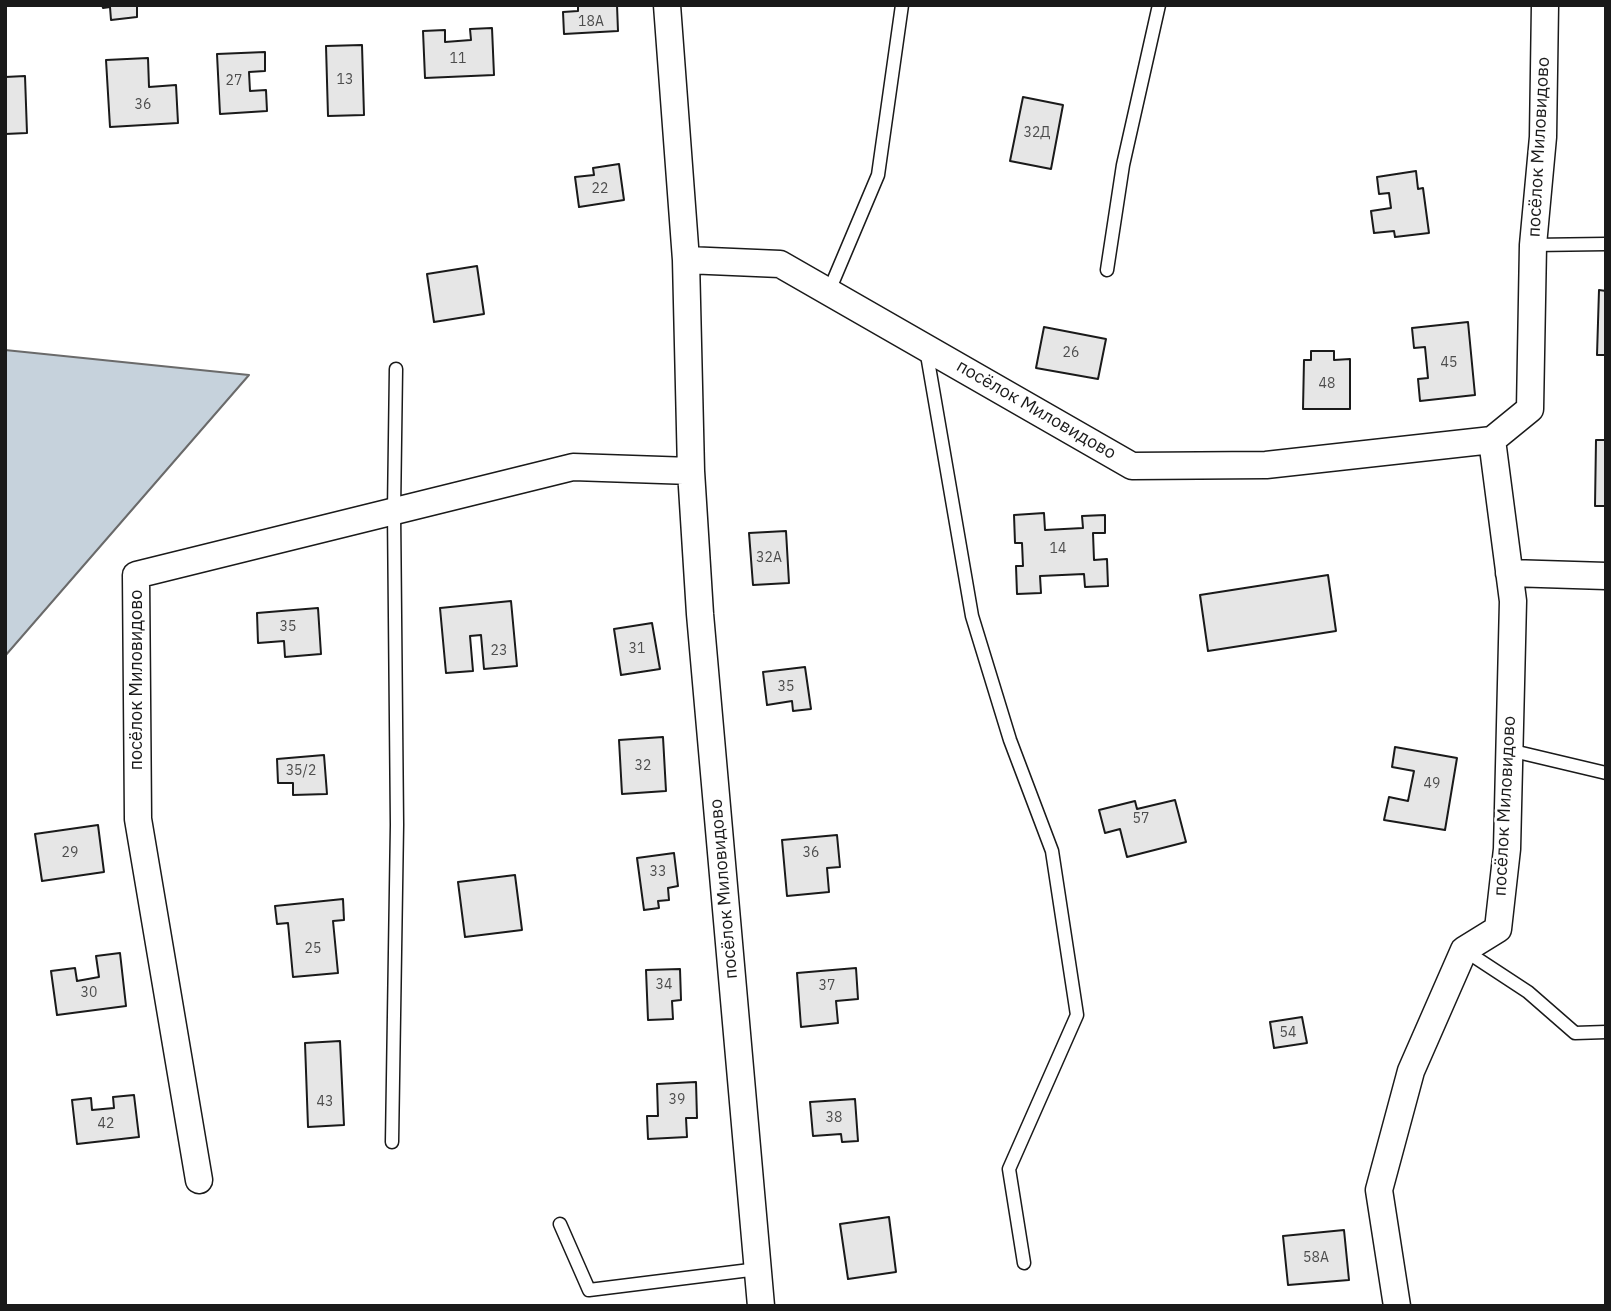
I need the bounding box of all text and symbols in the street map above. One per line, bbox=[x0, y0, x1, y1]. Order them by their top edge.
house number: 18А bbox=[578, 14, 604, 30]
house number: 11 bbox=[450, 51, 466, 67]
street label: посёлок Миловидово bbox=[1523, 56, 1555, 238]
house number: 13 bbox=[337, 72, 353, 88]
house number: 27 bbox=[226, 73, 242, 89]
house number: 36 bbox=[135, 97, 151, 113]
house number: 32Д bbox=[1024, 125, 1050, 141]
house number: 22 bbox=[592, 181, 608, 197]
house number: 26 bbox=[1063, 345, 1079, 361]
street label: посёлок Миловидово bbox=[952, 355, 1120, 465]
house number: 45 bbox=[1441, 355, 1457, 371]
house number: 48 bbox=[1319, 376, 1335, 392]
house number: 14 bbox=[1050, 541, 1066, 557]
house number: 32А bbox=[756, 550, 782, 566]
street label: посёлок Миловидово bbox=[126, 590, 148, 770]
house number: 35 bbox=[280, 619, 296, 635]
house number: 31 bbox=[629, 641, 645, 657]
house number: 23 bbox=[491, 643, 507, 659]
house number: 35 bbox=[778, 679, 794, 695]
street label: посёлок Миловидово bbox=[1489, 715, 1521, 897]
house number: 32 bbox=[635, 758, 651, 774]
house number: 35/2 bbox=[286, 763, 316, 779]
house number: 49 bbox=[1424, 776, 1440, 792]
street label: посёлок Миловидово bbox=[705, 798, 743, 980]
house number: 57 bbox=[1133, 811, 1149, 827]
house number: 29 bbox=[62, 845, 78, 861]
house number: 36 bbox=[803, 845, 819, 861]
house number: 33 bbox=[650, 864, 666, 880]
house number: 25 bbox=[305, 941, 321, 957]
house number: 34 bbox=[656, 977, 672, 993]
house number: 37 bbox=[819, 978, 835, 994]
house number: 30 bbox=[81, 985, 97, 1001]
house number: 54 bbox=[1280, 1025, 1296, 1041]
house number: 39 bbox=[669, 1092, 685, 1108]
house number: 43 bbox=[317, 1094, 333, 1110]
house number: 38 bbox=[826, 1110, 842, 1126]
house number: 42 bbox=[98, 1116, 114, 1132]
house number: 58А bbox=[1303, 1250, 1329, 1266]

